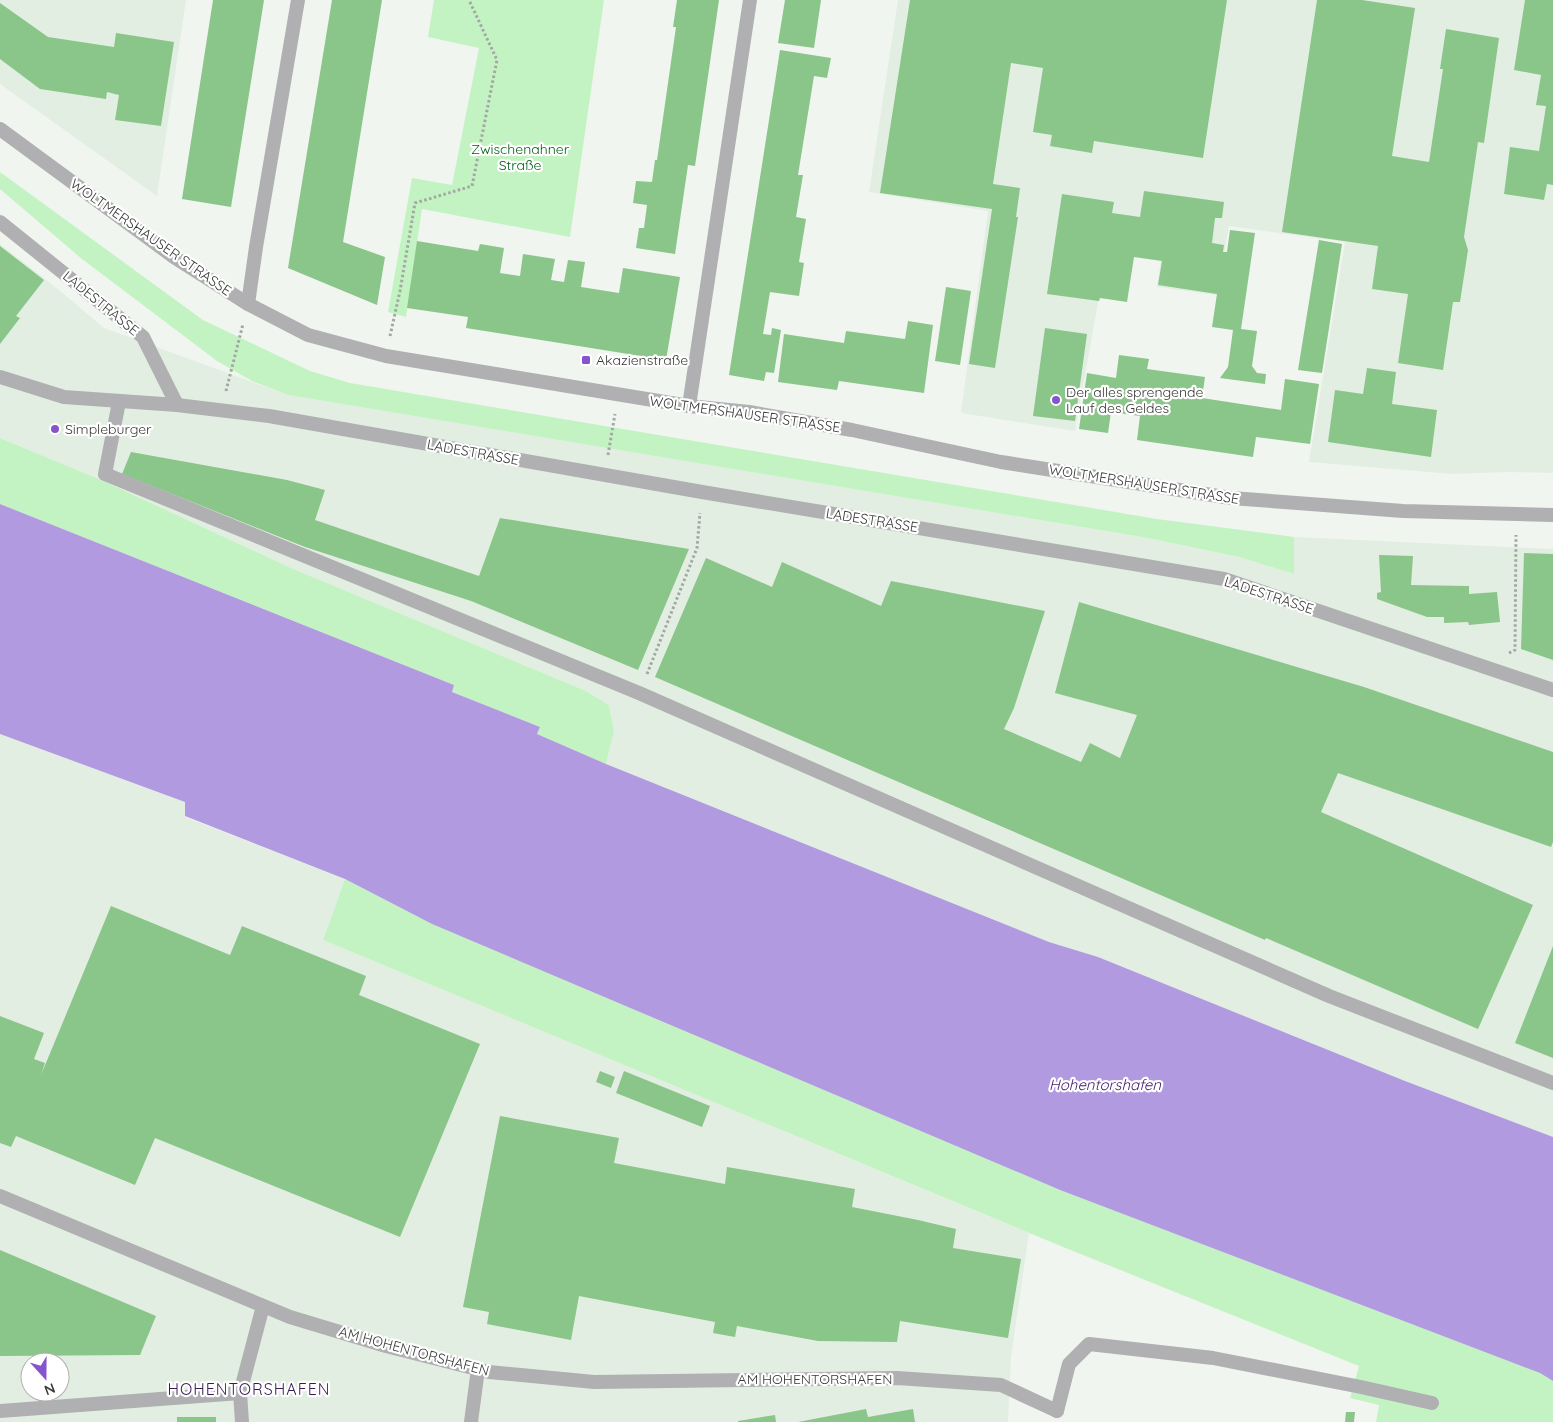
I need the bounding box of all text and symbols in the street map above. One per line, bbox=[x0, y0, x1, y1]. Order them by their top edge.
park label: Zwischenahner Straße bbox=[471, 140, 570, 174]
street label: WOLTMERSHAUSER STRASSE bbox=[67, 174, 235, 300]
street label: LADESTRASSE bbox=[59, 267, 143, 339]
place label: Akazienstraße bbox=[596, 351, 688, 369]
marker: Akazienstraße bbox=[580, 354, 592, 366]
place label: Der alles sprengende Lauf des Geldes bbox=[1066, 383, 1203, 417]
street label: WOLTMERSHAUSER STRASSE bbox=[649, 392, 842, 436]
marker: Der alles sprengende Lauf des Geldes bbox=[1050, 394, 1062, 406]
place label: Simpleburger bbox=[65, 420, 152, 438]
marker: Simpleburger bbox=[49, 423, 61, 435]
street label: LADESTRASSE bbox=[426, 435, 520, 469]
street label: WOLTMERSHAUSER STRASSE bbox=[1048, 460, 1240, 508]
street label: LADESTRASSE bbox=[825, 504, 919, 536]
street label: LADESTRASSE bbox=[1222, 572, 1316, 618]
water label: Hohentorshafen bbox=[1049, 1075, 1161, 1094]
street label: AM HOHENTORSHAFEN bbox=[337, 1322, 491, 1380]
north arrow bbox=[20, 1352, 70, 1402]
street label: AM HOHENTORSHAFEN bbox=[738, 1370, 892, 1388]
text: N bbox=[42, 1379, 58, 1399]
district label: HOHENTORSHAFEN bbox=[167, 1379, 331, 1399]

